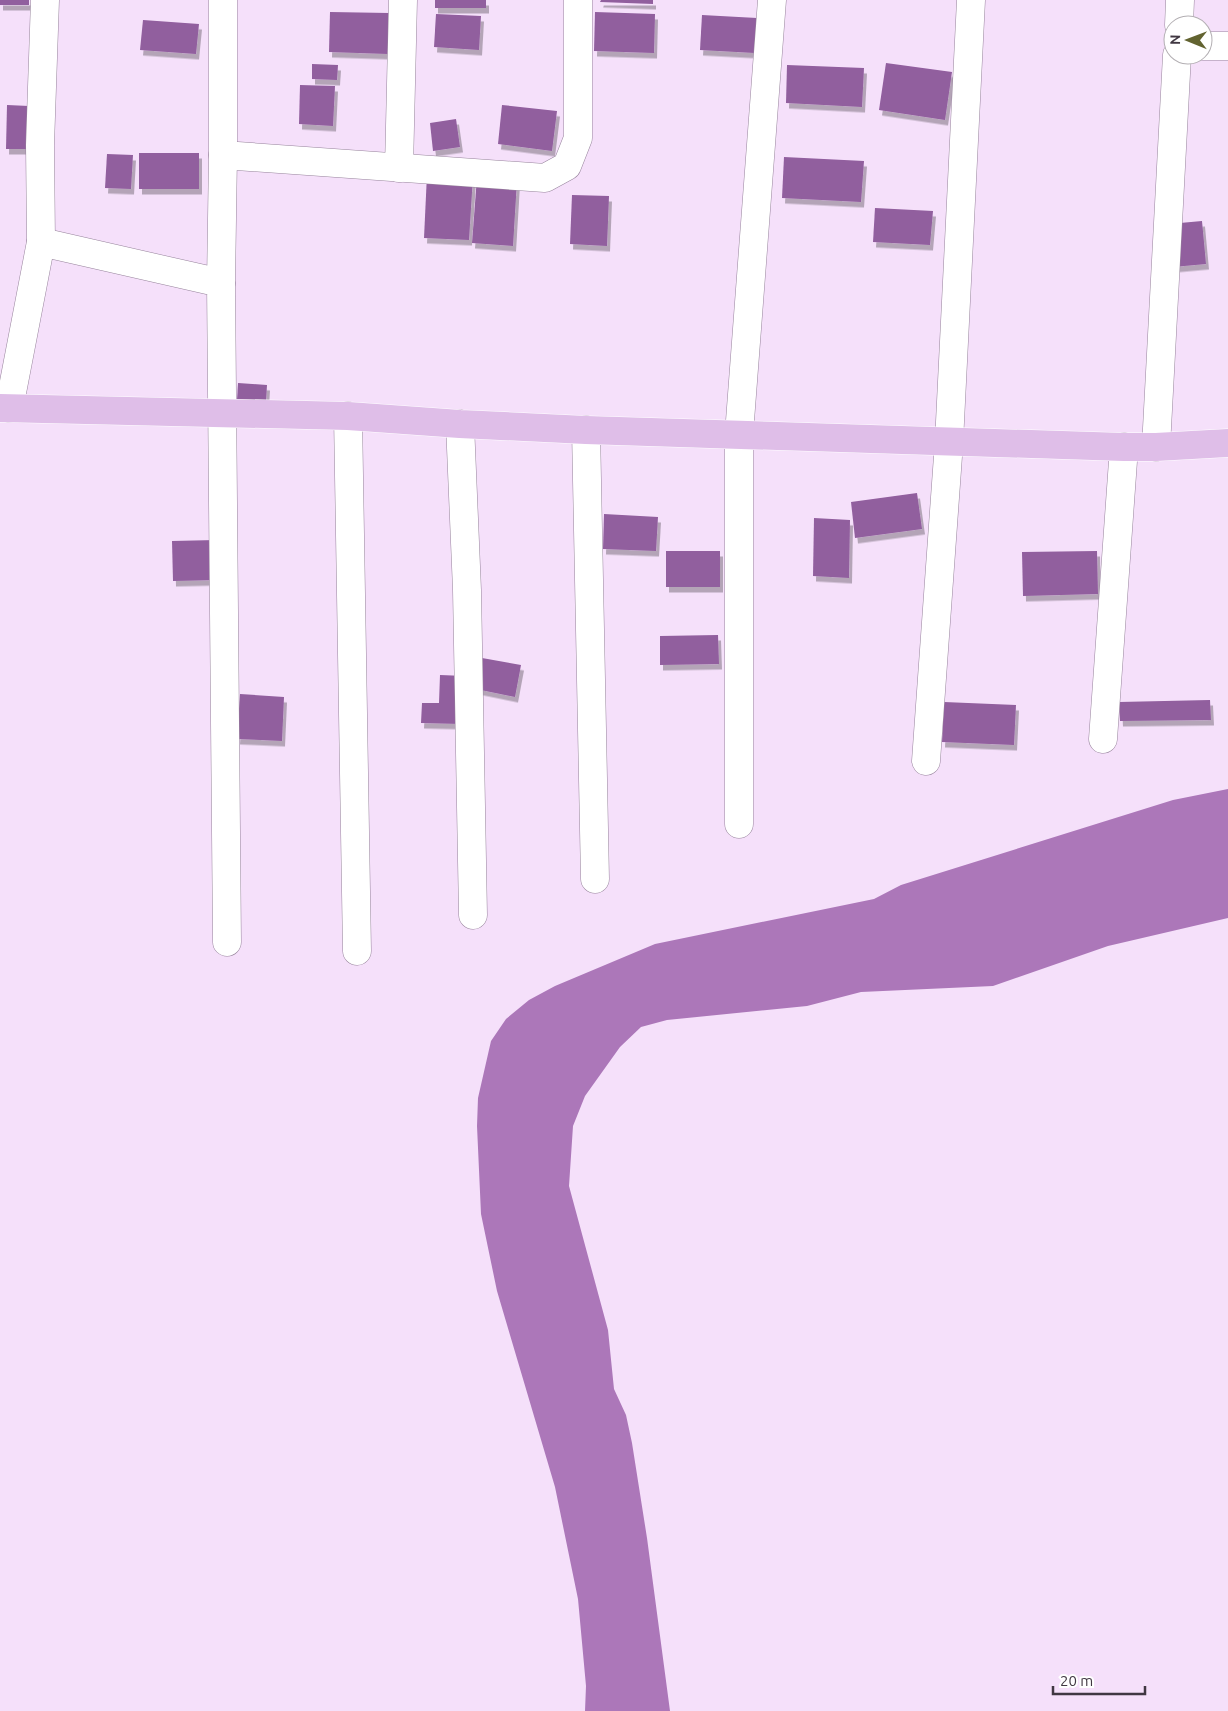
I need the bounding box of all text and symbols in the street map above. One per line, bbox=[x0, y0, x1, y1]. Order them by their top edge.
north arrow bbox=[1163, 15, 1213, 65]
text: N bbox=[1167, 34, 1183, 45]
scale bar bbox=[1053, 1664, 1146, 1696]
text: 20 m bbox=[1060, 1672, 1093, 1689]

